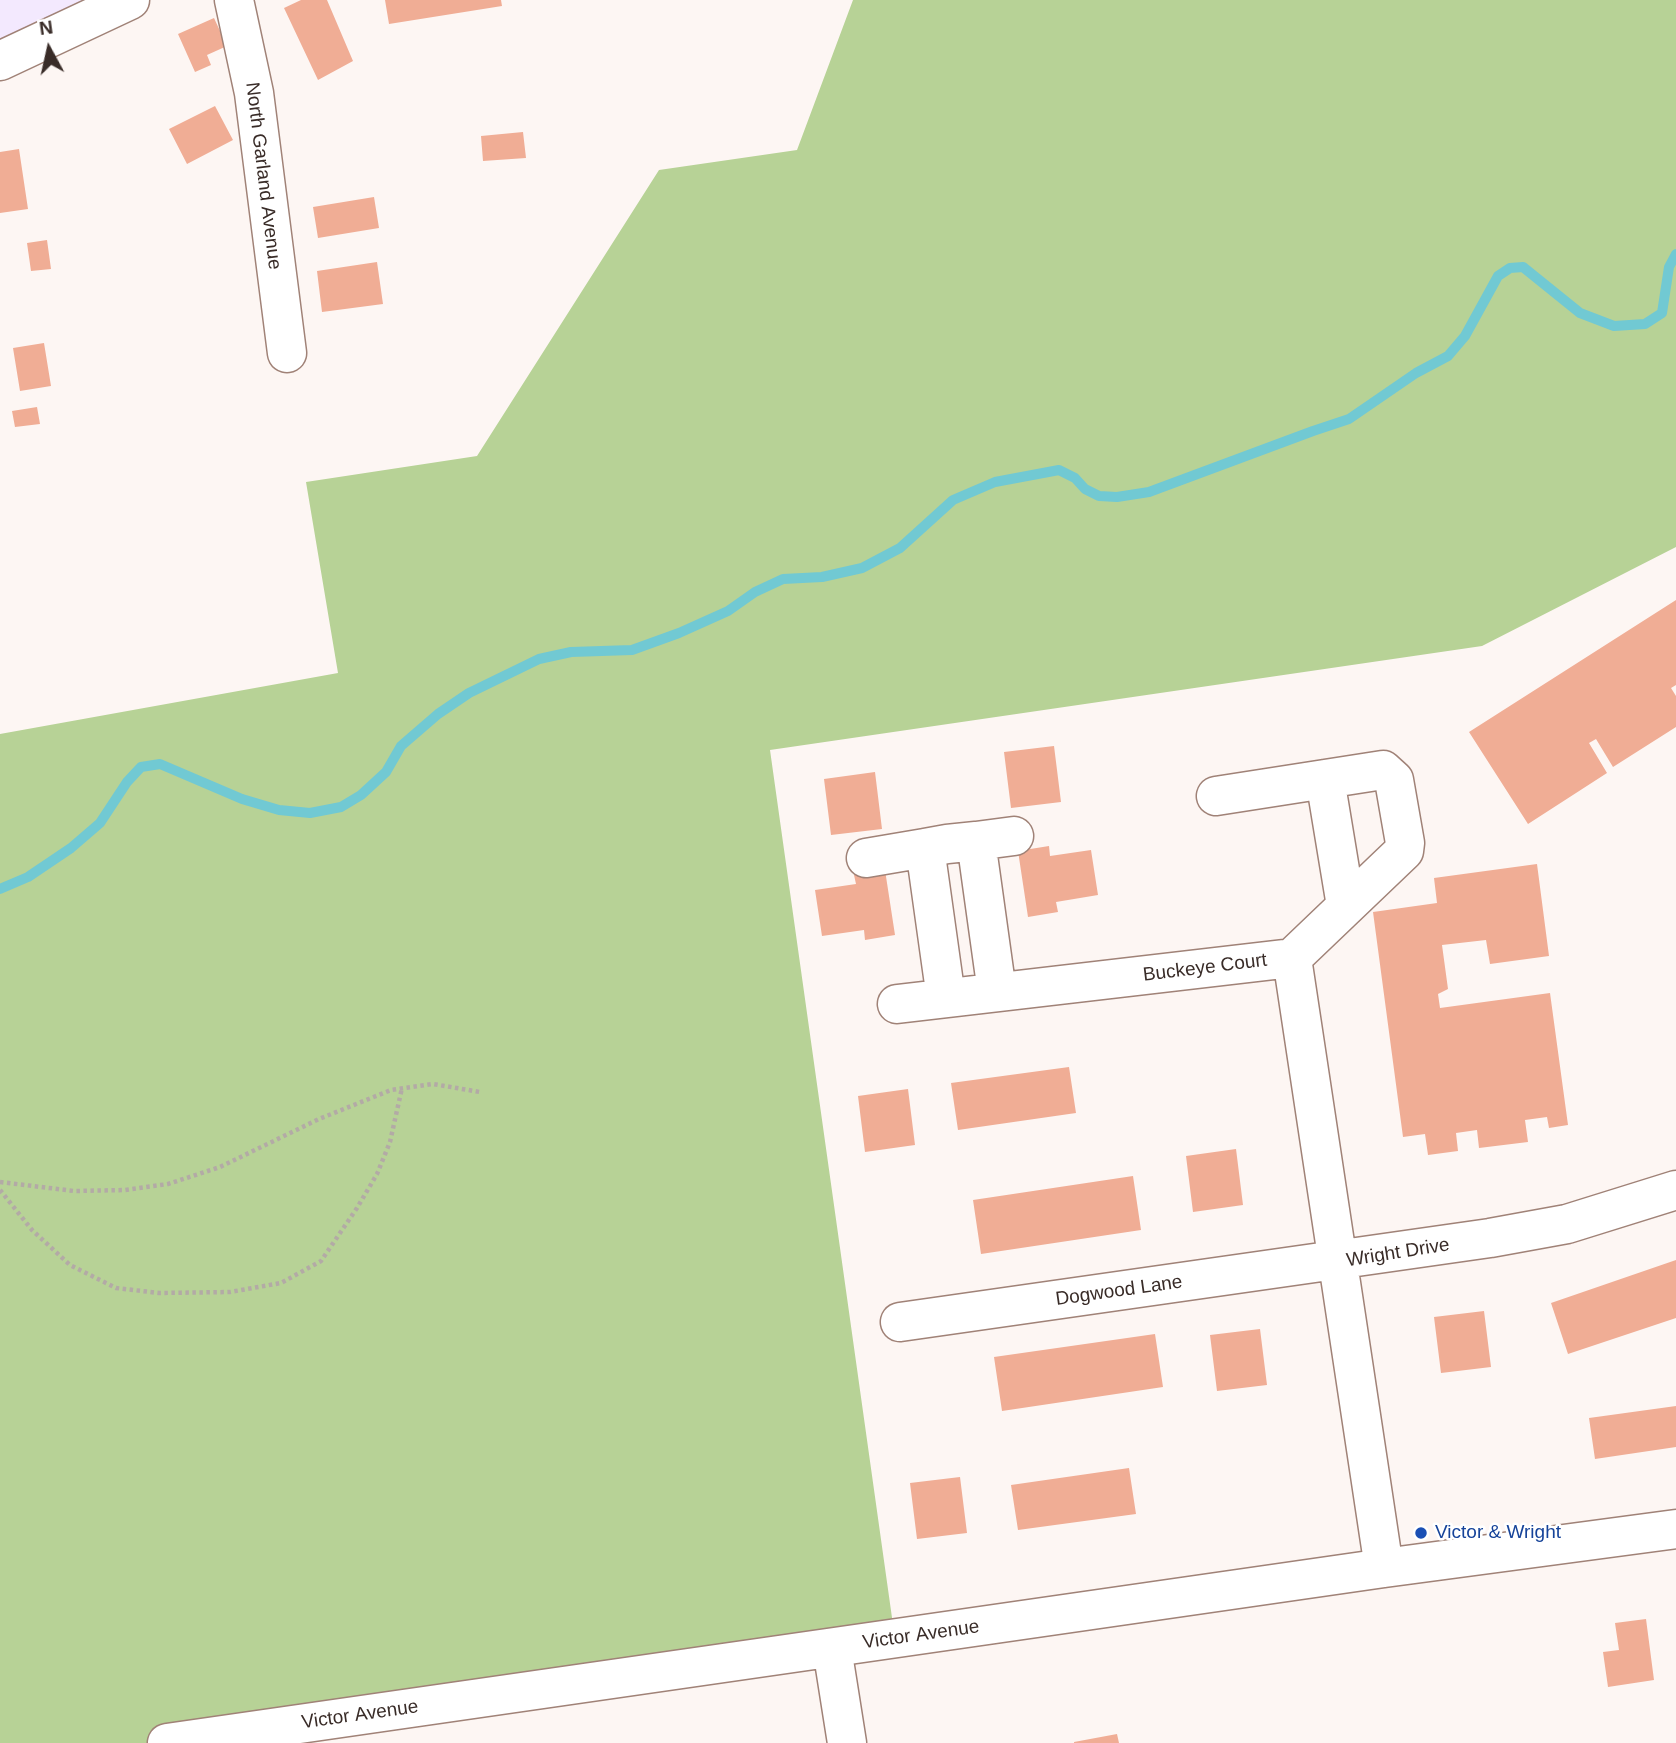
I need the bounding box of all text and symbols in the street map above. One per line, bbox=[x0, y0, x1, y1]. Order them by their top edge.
north arrow bbox=[14, 14, 84, 84]
text: N bbox=[38, 16, 54, 39]
street label: North Garland Avenue bbox=[240, 81, 286, 271]
street label: Buckeye Court bbox=[1142, 949, 1268, 987]
street label: Wright Drive bbox=[1345, 1234, 1451, 1272]
street label: Dogwood Lane bbox=[1054, 1271, 1184, 1311]
place label: Victor & Wright bbox=[1435, 1522, 1561, 1544]
marker: Victor & Wright bbox=[1413, 1525, 1429, 1541]
street label: Victor Avenue bbox=[861, 1616, 981, 1654]
street label: Victor Avenue bbox=[300, 1696, 420, 1734]

